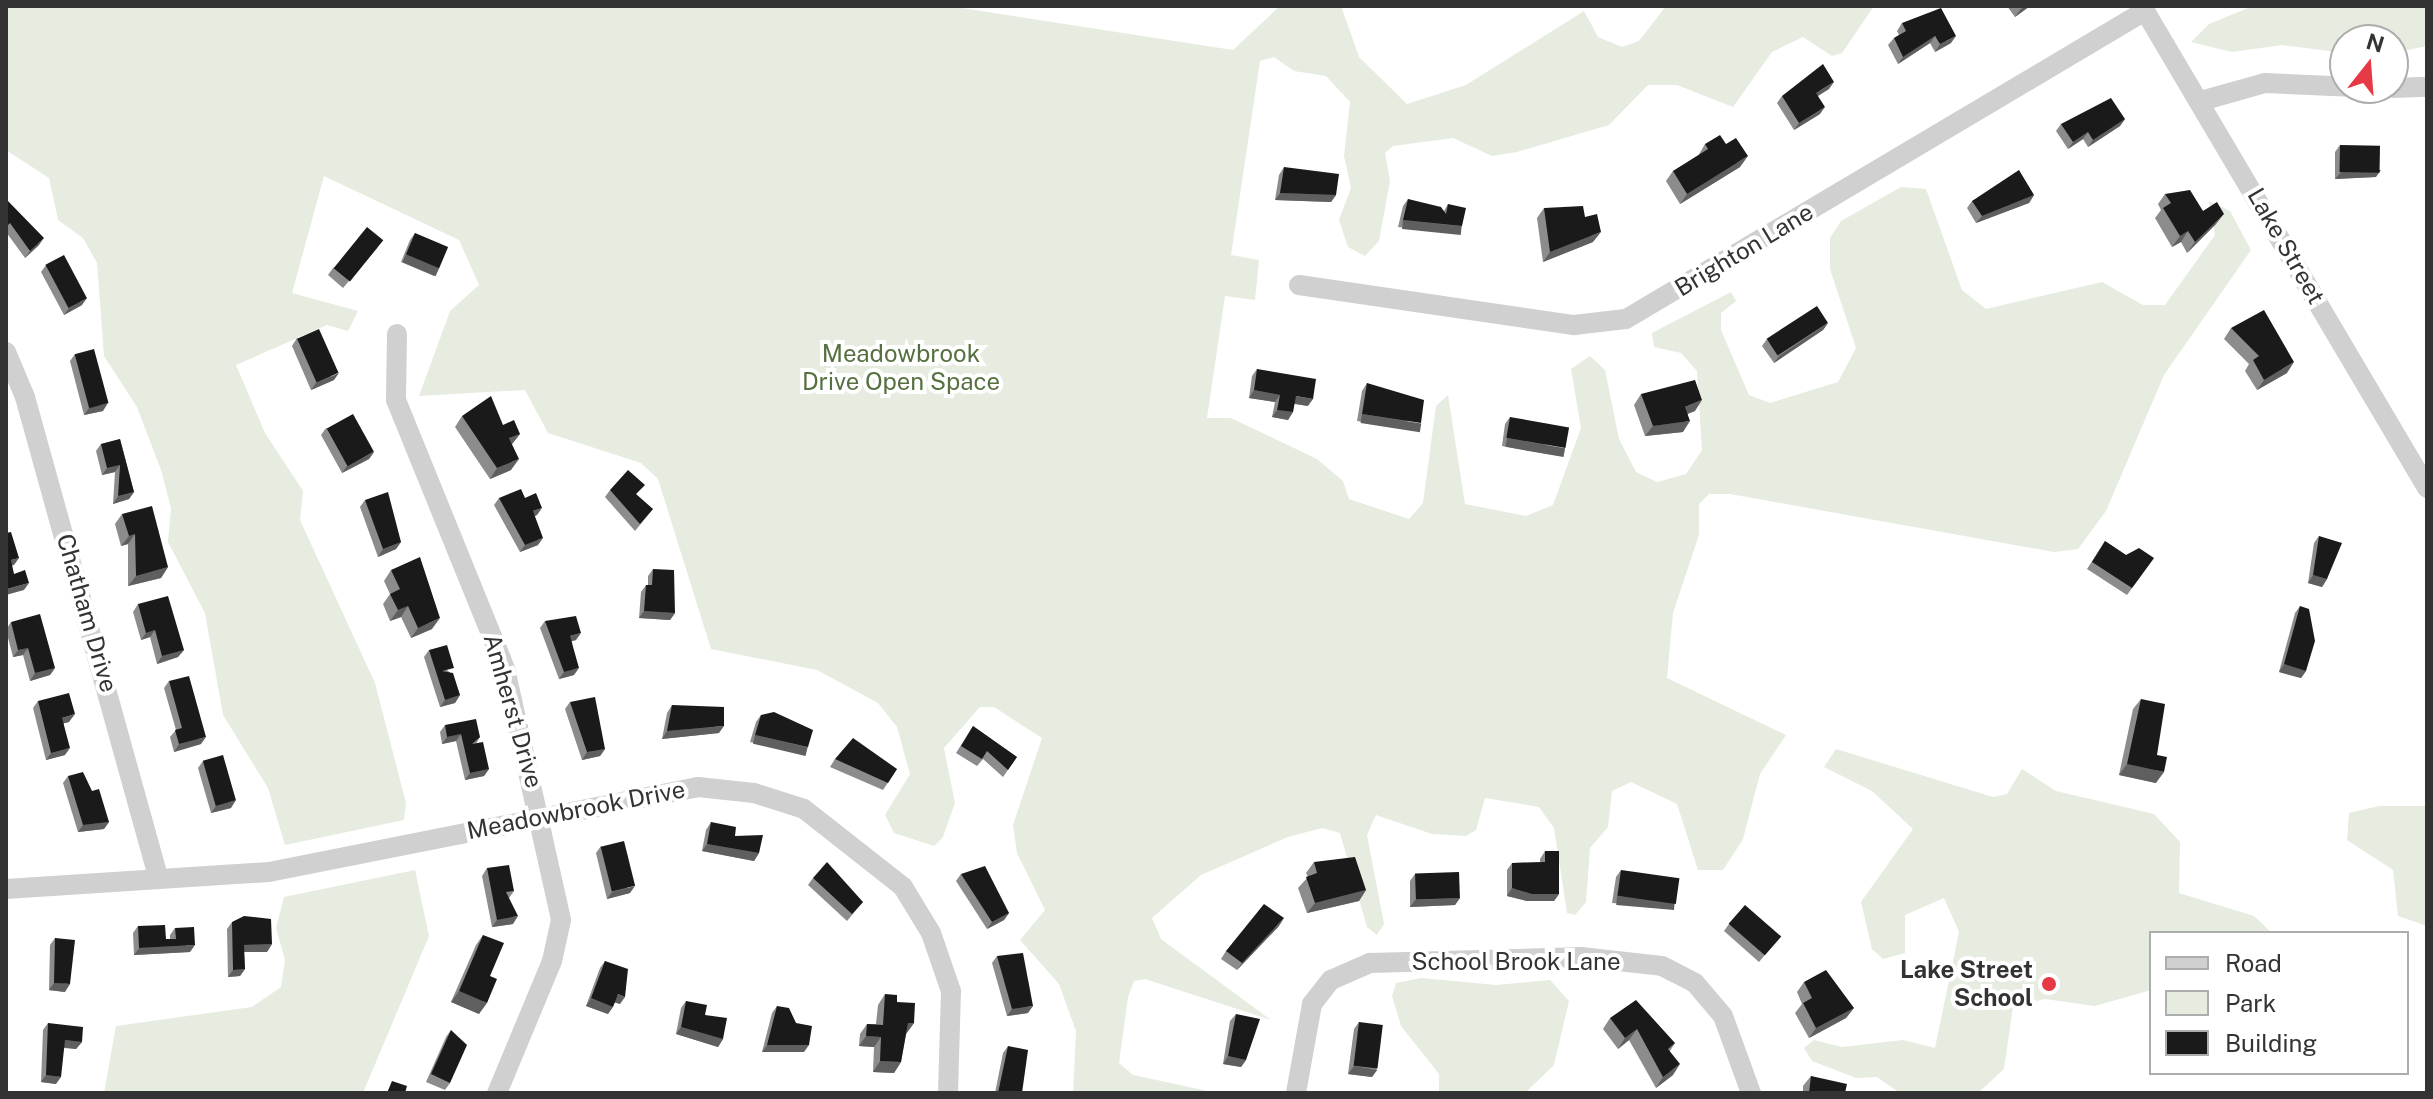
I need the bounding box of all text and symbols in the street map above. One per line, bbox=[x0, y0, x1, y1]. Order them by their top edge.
north arrow bbox=[2329, 24, 2409, 104]
text: N bbox=[2363, 28, 2387, 58]
street label: Lake Street bbox=[2241, 183, 2331, 309]
street label: Brighton Lane bbox=[1670, 197, 1818, 303]
park label: Meadowbrook Drive Open Space bbox=[802, 340, 1000, 396]
street label: Chatham Drive bbox=[51, 530, 123, 696]
street label: Amherst Drive bbox=[477, 631, 549, 791]
street label: Meadowbrook Drive bbox=[464, 775, 688, 845]
legend bbox=[2149, 931, 2409, 1075]
street label: School Brook Lane bbox=[1412, 948, 1620, 976]
text: Road bbox=[2225, 949, 2282, 977]
place label: Lake Street School bbox=[1900, 956, 2033, 1012]
marker: Lake Street School bbox=[2040, 975, 2058, 993]
text: Park bbox=[2225, 989, 2276, 1017]
text: Building bbox=[2225, 1029, 2317, 1057]

